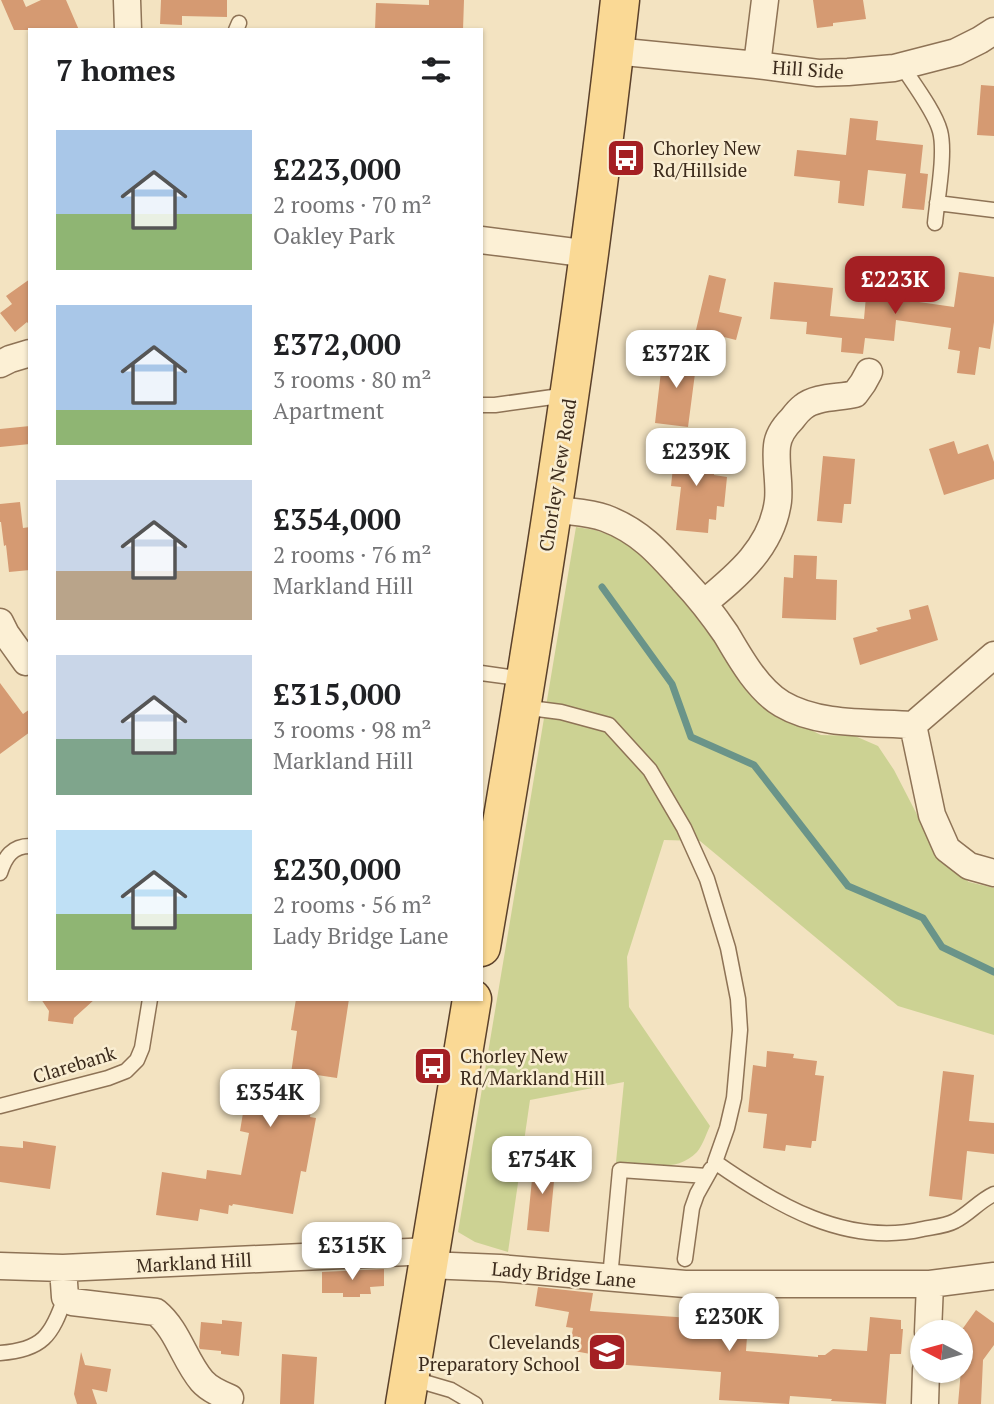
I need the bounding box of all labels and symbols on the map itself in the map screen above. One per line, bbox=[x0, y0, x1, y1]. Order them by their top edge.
street label: Hill Side bbox=[771, 54, 845, 84]
place label: Chorley New Rd/Hillside bbox=[653, 135, 762, 182]
bus stop icon: Chorley New Rd/Hillside bbox=[605, 137, 647, 179]
pin: £223K bbox=[846, 256, 944, 316]
pin: £372K bbox=[627, 330, 725, 390]
street label: Chorley New Road bbox=[533, 396, 582, 553]
pin: £239K bbox=[647, 428, 745, 488]
street label: Clarebank bbox=[29, 1039, 119, 1088]
place label: Chorley New Rd/Markland Hill bbox=[460, 1043, 605, 1090]
bus stop icon: Chorley New Rd/Markland Hill bbox=[412, 1045, 454, 1087]
pin: £354K bbox=[221, 1070, 319, 1129]
pin: £754K bbox=[493, 1136, 591, 1196]
pin: £315K bbox=[303, 1222, 401, 1282]
street label: Markland Hill bbox=[135, 1246, 253, 1278]
street label: Lady Bridge Lane bbox=[491, 1255, 637, 1293]
pin: £230K bbox=[680, 1294, 778, 1353]
north arrow bbox=[910, 1320, 973, 1382]
place label: Clevelands Preparatory School bbox=[418, 1329, 580, 1376]
school or university icon: Clevelands Preparatory School bbox=[586, 1331, 628, 1373]

